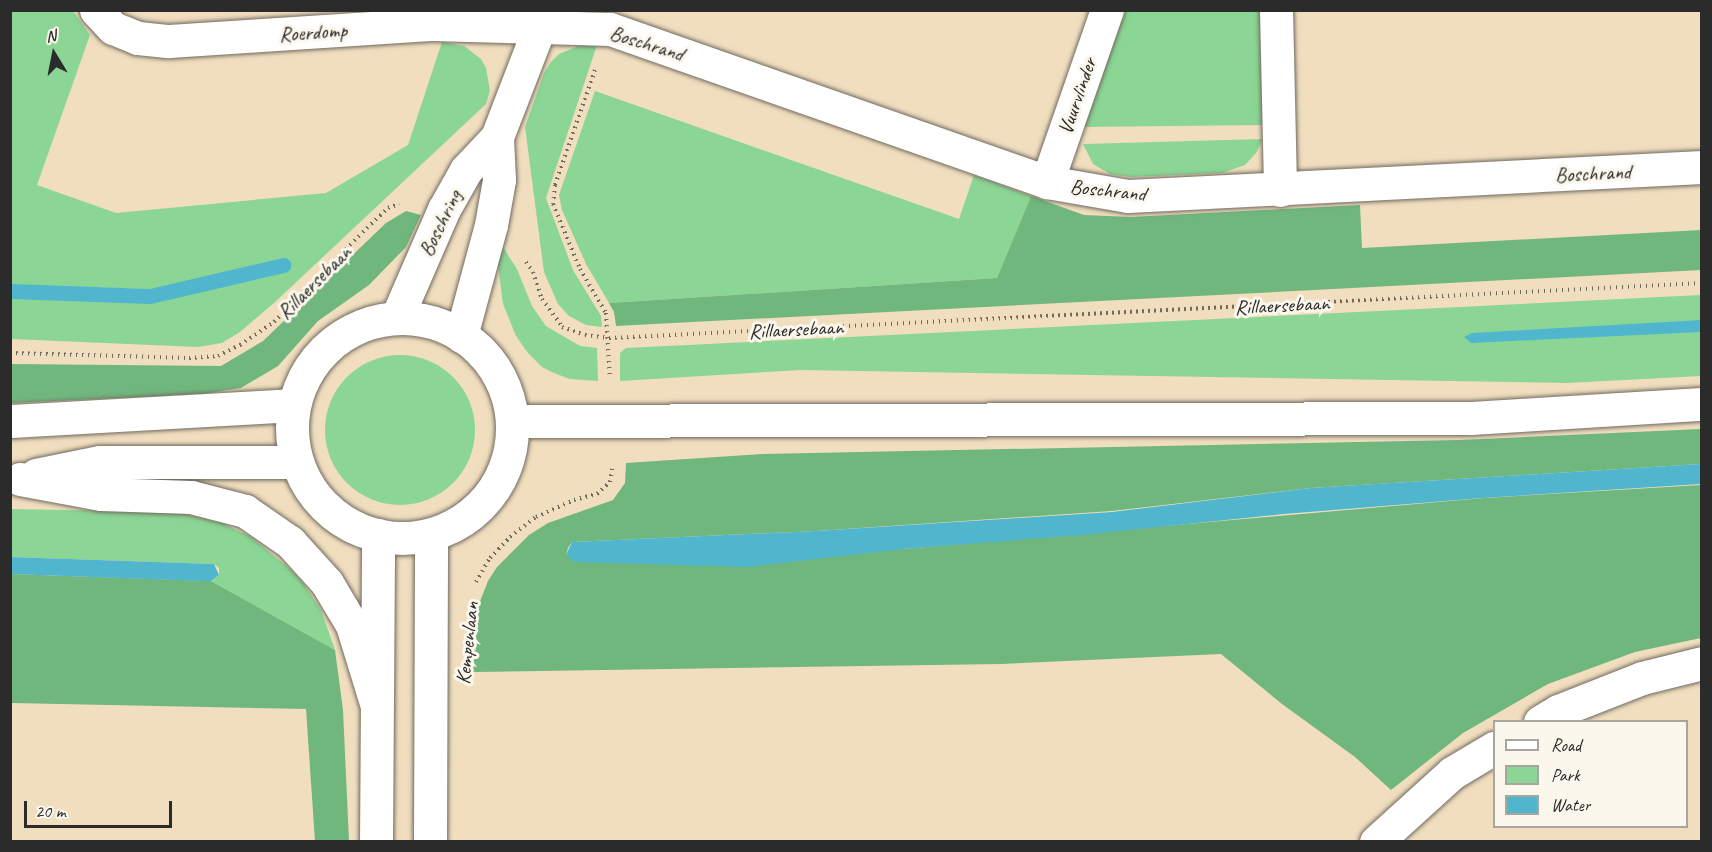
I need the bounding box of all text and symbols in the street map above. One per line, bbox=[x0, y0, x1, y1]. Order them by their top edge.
street label: Roerdomp bbox=[278, 17, 348, 47]
street label: Boschrand bbox=[607, 20, 687, 66]
north arrow bbox=[24, 24, 84, 84]
text: N bbox=[44, 26, 57, 47]
street label: Vuurvlinder bbox=[1052, 54, 1102, 138]
street label: Boschrand bbox=[1554, 158, 1632, 188]
street label: Boschrand bbox=[1069, 173, 1147, 207]
street label: Boschring bbox=[413, 186, 467, 260]
street label: Rillaersebaan bbox=[272, 240, 356, 324]
street label: Rillaersebaan bbox=[1234, 290, 1330, 320]
street label: Rillaersebaan bbox=[748, 314, 844, 344]
street label: Kempenlaan bbox=[450, 600, 484, 686]
legend bbox=[1493, 720, 1688, 828]
text: Road bbox=[1551, 734, 1581, 756]
text: Park bbox=[1551, 764, 1580, 786]
scale bar bbox=[27, 789, 176, 827]
text: Water bbox=[1551, 794, 1590, 816]
text: 20 m bbox=[35, 800, 66, 822]

